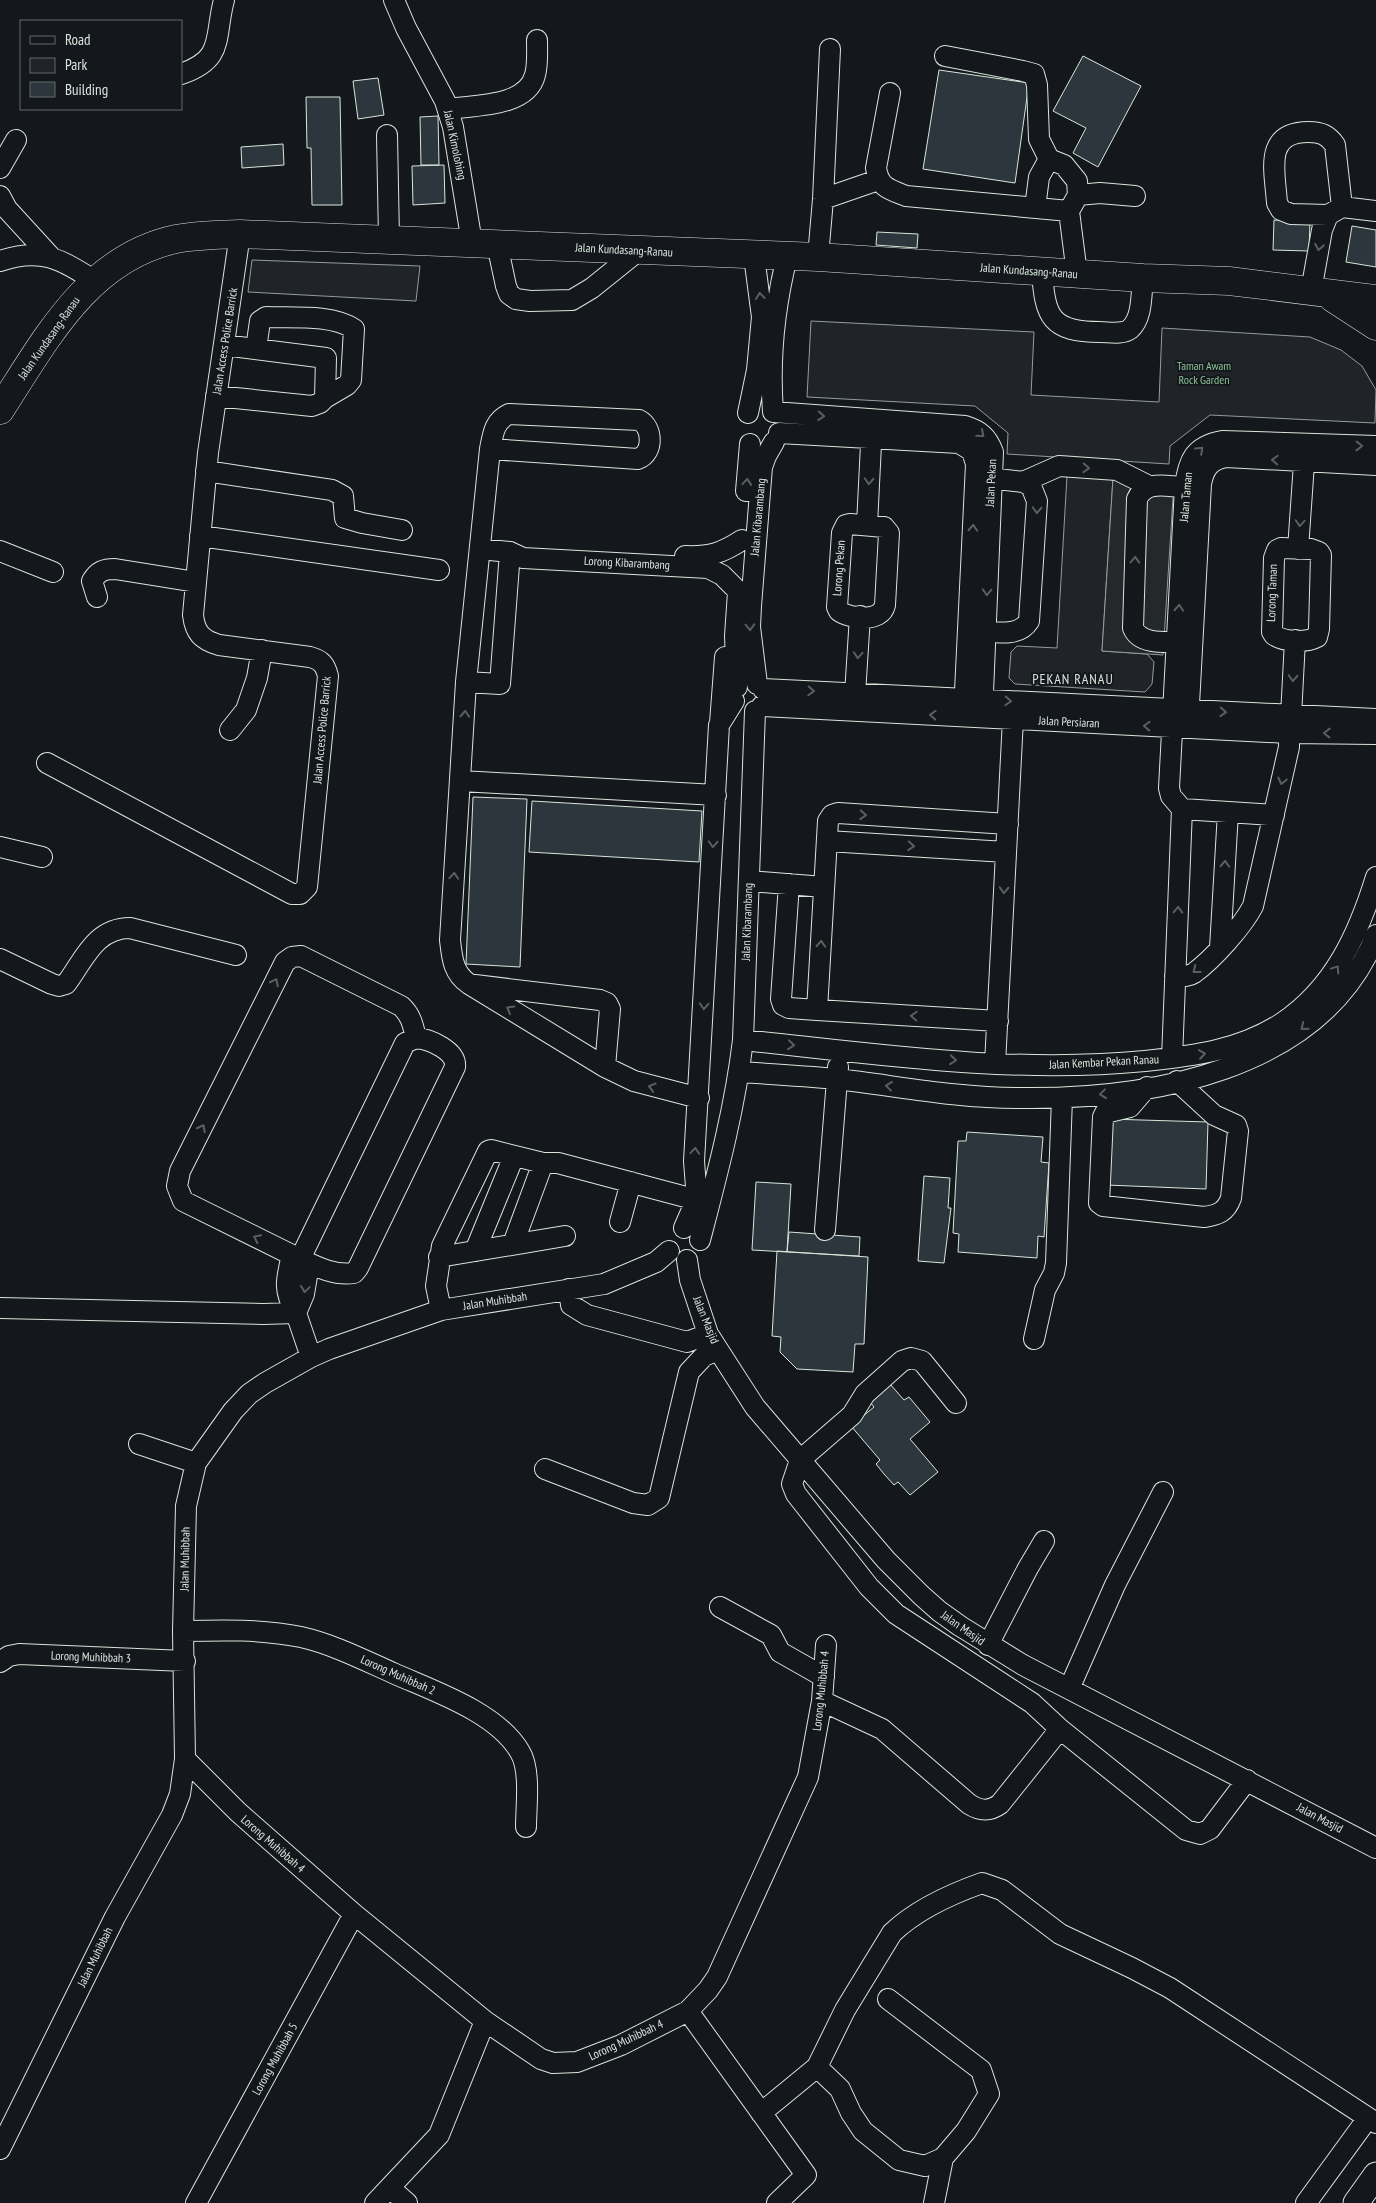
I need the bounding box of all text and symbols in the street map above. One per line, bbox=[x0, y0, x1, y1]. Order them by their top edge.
legend bbox=[20, 20, 182, 110]
text: Road bbox=[65, 30, 91, 49]
text: Park bbox=[65, 55, 87, 74]
text: Building bbox=[65, 80, 108, 99]
street label: Jalan Kimolohing bbox=[441, 108, 470, 181]
street label: Jalan Kundasang-Ranau bbox=[574, 239, 673, 260]
one-way arrow bbox=[1314, 243, 1324, 251]
street label: Jalan Kundasang-Ranau bbox=[979, 260, 1078, 281]
street label: Jalan Access Police Barrick bbox=[209, 286, 240, 396]
one-way arrow bbox=[755, 291, 766, 299]
street label: Jalan Kundasang-Ranau bbox=[14, 293, 83, 383]
park label: Taman Awam Rock Garden bbox=[1177, 358, 1231, 387]
one-way arrow bbox=[818, 410, 826, 421]
one-way arrow bbox=[975, 428, 984, 437]
one-way arrow bbox=[1356, 441, 1364, 451]
one-way arrow bbox=[1194, 447, 1203, 456]
one-way arrow bbox=[1271, 455, 1278, 465]
street label: Jalan Pekan bbox=[982, 459, 999, 508]
one-way arrow bbox=[1082, 462, 1090, 473]
street label: Jalan Taman bbox=[1176, 471, 1195, 523]
one-way arrow bbox=[741, 477, 752, 485]
street label: Jalan Kibarambang bbox=[747, 477, 768, 557]
one-way arrow bbox=[863, 478, 874, 486]
one-way arrow bbox=[1031, 506, 1042, 514]
one-way arrow bbox=[1294, 519, 1305, 527]
one-way arrow bbox=[967, 523, 978, 531]
street label: Lorong Pekan bbox=[829, 540, 848, 596]
street label: Lorong Kibarambang bbox=[584, 553, 670, 572]
one-way arrow bbox=[1130, 555, 1141, 563]
street label: Lorong Taman bbox=[1263, 564, 1280, 622]
one-way arrow bbox=[981, 588, 992, 596]
one-way arrow bbox=[1174, 604, 1185, 612]
one-way arrow bbox=[745, 624, 756, 632]
one-way arrow bbox=[852, 651, 863, 659]
district label: PEKAN RANAU bbox=[1032, 670, 1114, 688]
one-way arrow bbox=[1288, 674, 1299, 682]
street label: Jalan Access Police Barrick bbox=[309, 675, 334, 785]
one-way arrow bbox=[807, 686, 815, 697]
one-way arrow bbox=[1005, 696, 1013, 707]
one-way arrow bbox=[1219, 707, 1227, 718]
one-way arrow bbox=[459, 709, 470, 717]
one-way arrow bbox=[928, 709, 936, 720]
street label: Jalan Persiaran bbox=[1037, 712, 1100, 731]
one-way arrow bbox=[1143, 720, 1151, 731]
one-way arrow bbox=[1323, 728, 1331, 738]
one-way arrow bbox=[1277, 776, 1288, 785]
one-way arrow bbox=[859, 809, 867, 820]
one-way arrow bbox=[707, 840, 718, 848]
one-way arrow bbox=[907, 841, 915, 852]
one-way arrow bbox=[1219, 860, 1230, 868]
one-way arrow bbox=[449, 872, 460, 880]
street label: Jalan Kibarambang bbox=[738, 883, 755, 962]
one-way arrow bbox=[999, 886, 1010, 894]
one-way arrow bbox=[1172, 905, 1183, 913]
one-way arrow bbox=[815, 940, 826, 948]
one-way arrow bbox=[1193, 964, 1202, 972]
one-way arrow bbox=[1329, 966, 1339, 975]
one-way arrow bbox=[269, 979, 279, 988]
one-way arrow bbox=[699, 1003, 710, 1011]
one-way arrow bbox=[506, 1005, 515, 1015]
one-way arrow bbox=[910, 1010, 918, 1021]
one-way arrow bbox=[1301, 1022, 1310, 1030]
one-way arrow bbox=[787, 1039, 795, 1050]
one-way arrow bbox=[1198, 1049, 1206, 1059]
street label: Jalan Kembar Pekan Ranau bbox=[1048, 1051, 1159, 1072]
one-way arrow bbox=[949, 1055, 957, 1066]
one-way arrow bbox=[884, 1081, 892, 1092]
one-way arrow bbox=[648, 1082, 657, 1092]
one-way arrow bbox=[1099, 1088, 1107, 1099]
one-way arrow bbox=[196, 1124, 206, 1133]
one-way arrow bbox=[690, 1147, 701, 1155]
one-way arrow bbox=[253, 1234, 262, 1244]
one-way arrow bbox=[300, 1285, 310, 1293]
street label: Jalan Muhibbah bbox=[461, 1288, 528, 1313]
street label: Jalan Masjid bbox=[690, 1293, 723, 1346]
street label: Jalan Muhibbah bbox=[176, 1527, 193, 1592]
street label: Jalan Masjid bbox=[938, 1607, 988, 1648]
street label: Lorong Muhibbah 3 bbox=[51, 1648, 131, 1665]
street label: Lorong Muhibbah 4 bbox=[809, 1650, 832, 1732]
street label: Lorong Muhibbah 2 bbox=[358, 1651, 438, 1698]
street label: Jalan Masjid bbox=[1294, 1799, 1346, 1836]
street label: Lorong Muhibbah 4 bbox=[238, 1812, 309, 1876]
street label: Jalan Muhibbah bbox=[73, 1925, 115, 1990]
street label: Lorong Muhibbah 4 bbox=[586, 2016, 666, 2063]
street label: Lorong Muhibbah 5 bbox=[249, 2020, 301, 2098]

